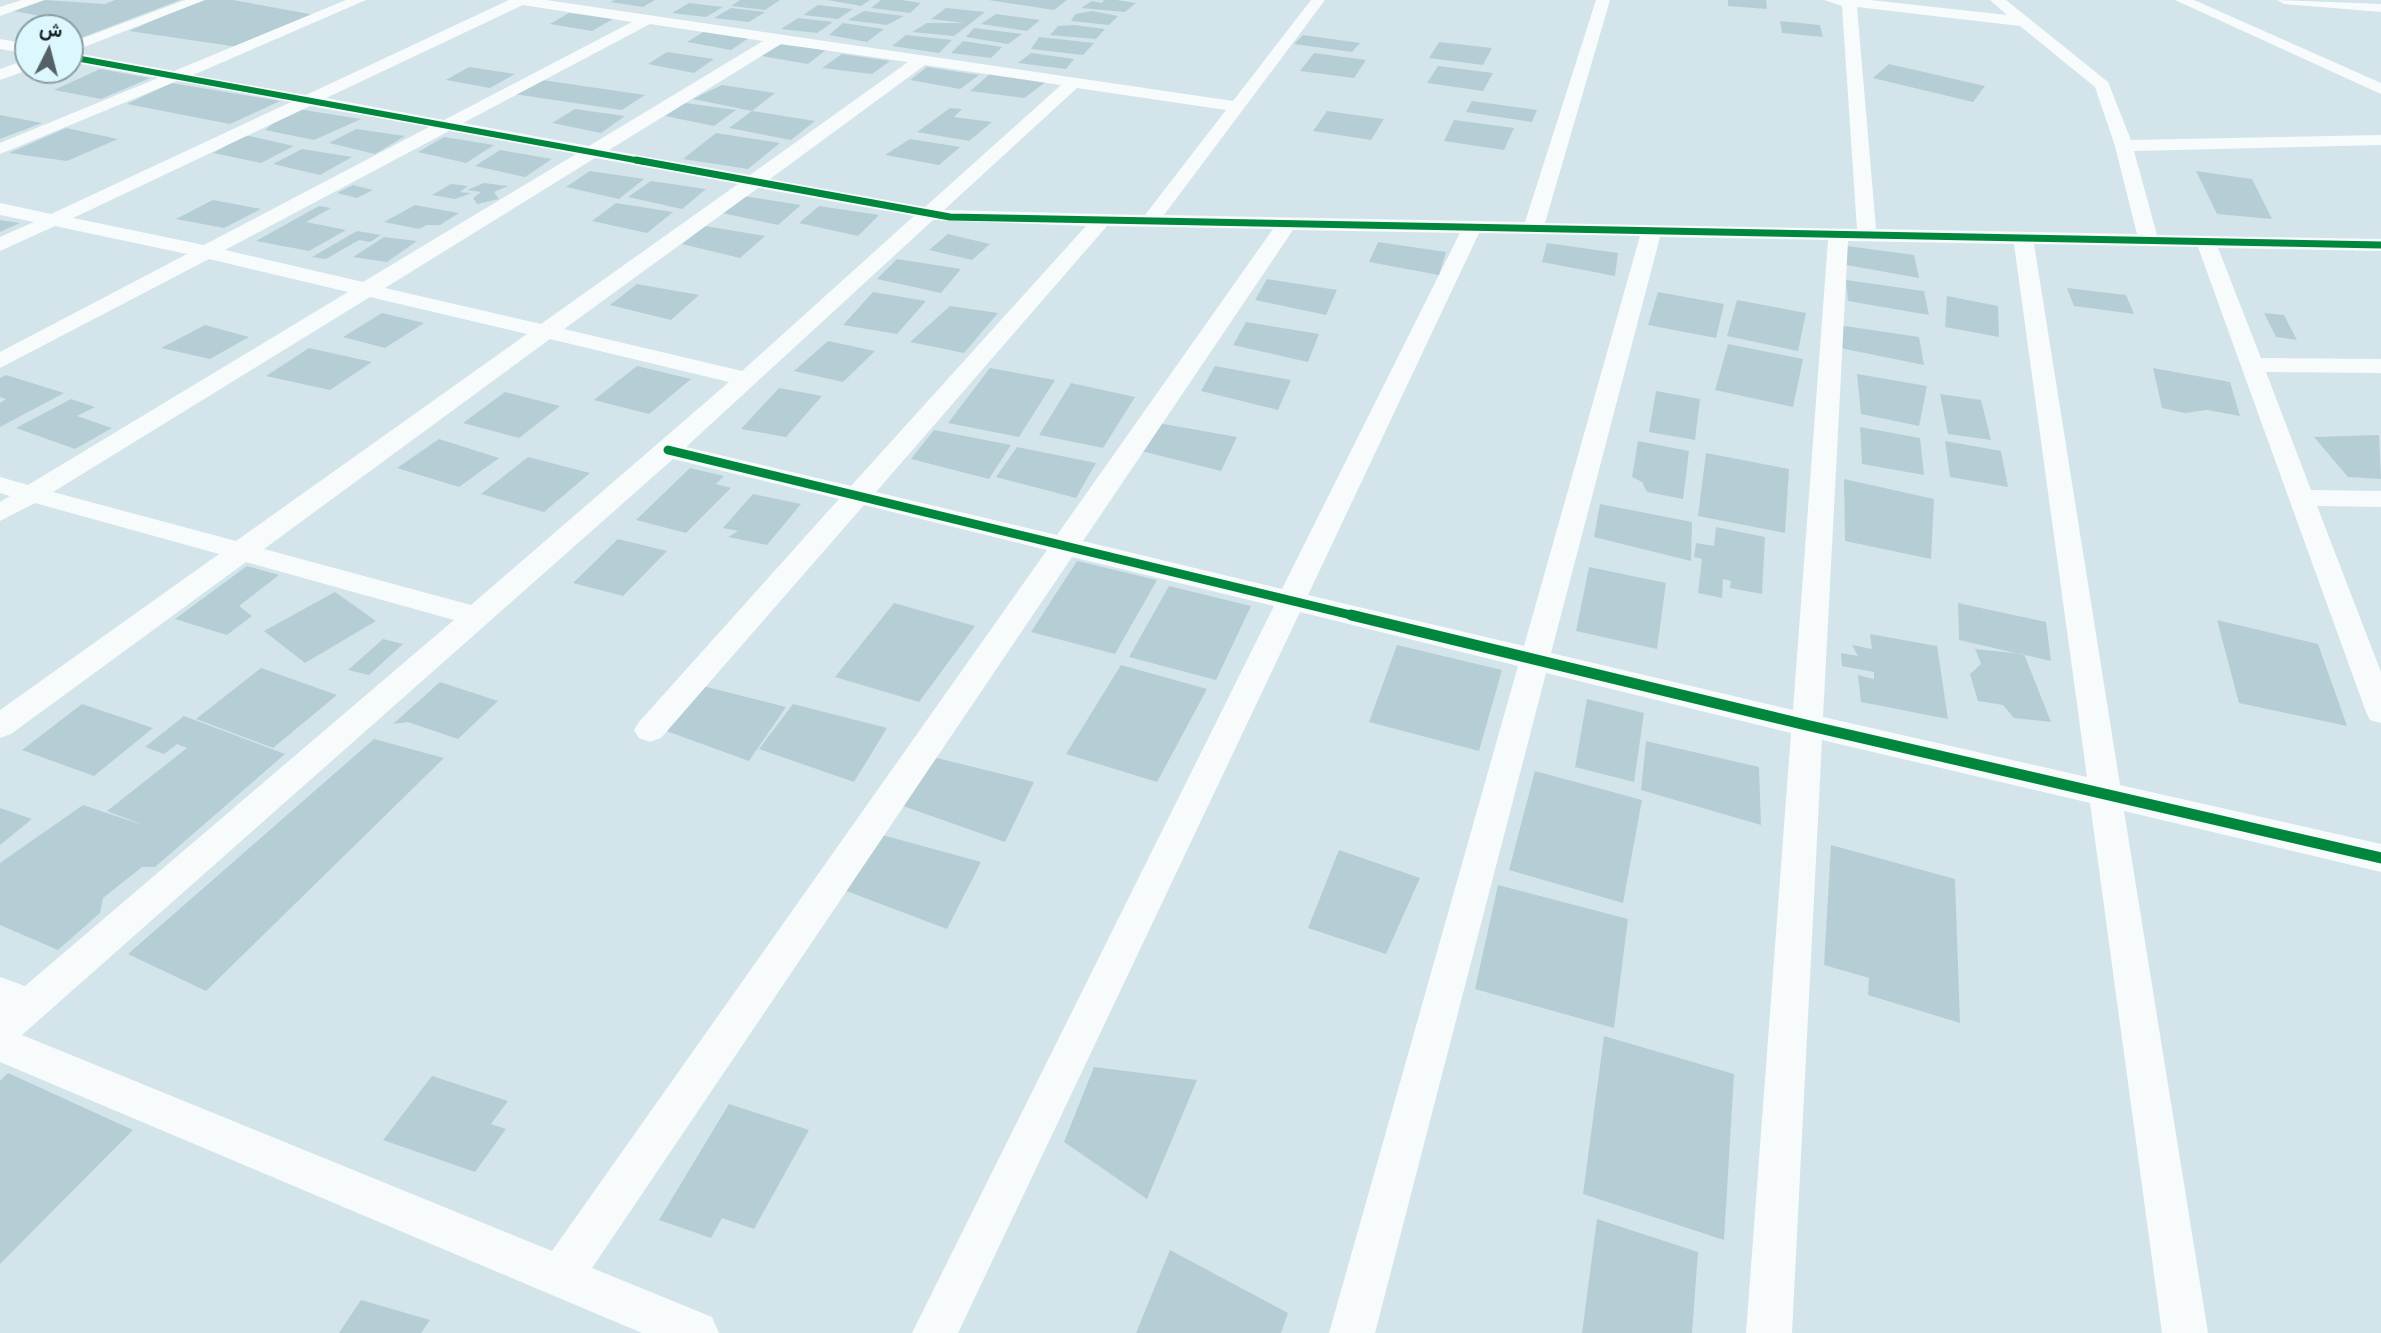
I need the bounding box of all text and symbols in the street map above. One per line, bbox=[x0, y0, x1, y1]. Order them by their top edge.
north arrow bbox=[14, 14, 84, 84]
text: ش bbox=[39, 18, 63, 41]

